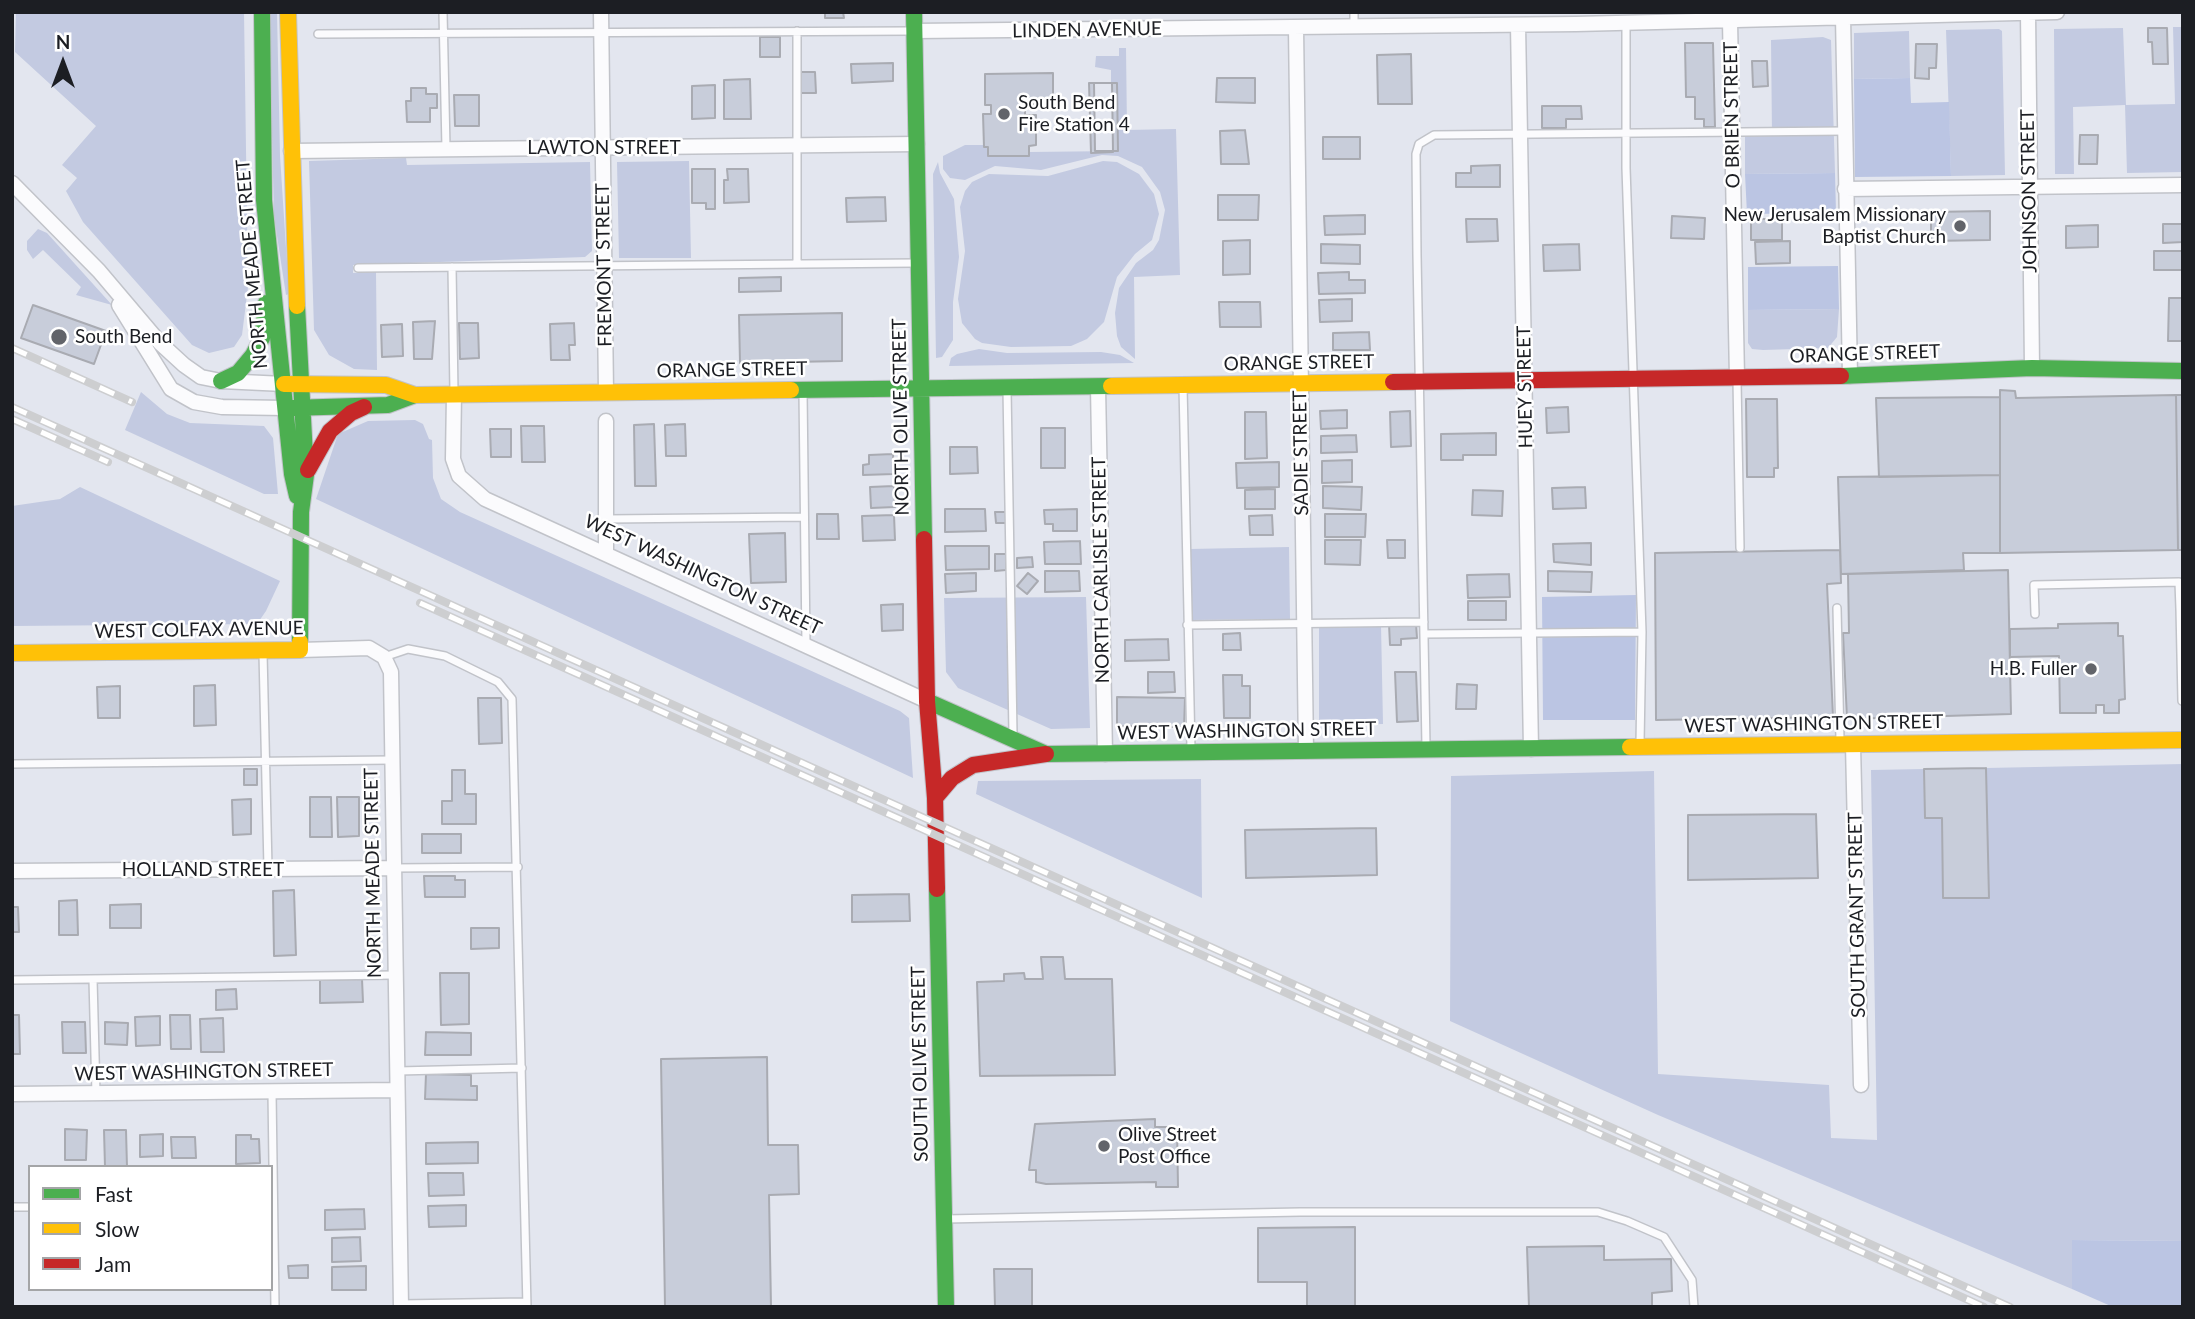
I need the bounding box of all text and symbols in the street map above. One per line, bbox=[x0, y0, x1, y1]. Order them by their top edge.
street label: LINDEN AVENUE bbox=[1012, 17, 1162, 43]
north arrow bbox=[28, 28, 98, 98]
text: N bbox=[56, 30, 70, 53]
street label: O BRIEN STREET bbox=[1719, 42, 1745, 188]
place label: South Bend Fire Station 4 bbox=[1018, 92, 1130, 136]
marker: South Bend Fire Station 4 bbox=[996, 106, 1012, 122]
street label: JOHNSON STREET bbox=[2016, 109, 2042, 273]
street label: LAWTON STREET bbox=[527, 137, 681, 159]
street label: NORTH MEADE STREET bbox=[231, 158, 273, 370]
street label: FREMONT STREET bbox=[591, 183, 617, 347]
place label: New Jerusalem Missionary Baptist Church bbox=[1724, 204, 1946, 248]
marker: New Jerusalem Missionary Baptist Church bbox=[1952, 218, 1968, 234]
street label: NORTH OLIVE STREET bbox=[888, 318, 914, 516]
street label: HUEY STREET bbox=[1513, 325, 1537, 449]
place label: South Bend bbox=[75, 326, 172, 348]
marker: South Bend bbox=[49, 327, 69, 347]
street label: ORANGE STREET bbox=[1789, 340, 1941, 368]
street label: ORANGE STREET bbox=[1223, 350, 1375, 376]
street label: ORANGE STREET bbox=[656, 357, 808, 383]
street label: SADIE STREET bbox=[1289, 390, 1313, 516]
street label: NORTH CARLISLE STREET bbox=[1088, 456, 1114, 684]
street label: WEST WASHINGTON STREET bbox=[581, 510, 825, 640]
street label: WEST COLFAX AVENUE bbox=[94, 617, 304, 643]
place label: H.B. Fuller bbox=[1990, 658, 2077, 680]
marker: H.B. Fuller bbox=[2083, 661, 2099, 677]
street label: WEST WASHINGTON STREET bbox=[1684, 710, 1944, 738]
street label: WEST WASHINGTON STREET bbox=[1117, 717, 1377, 745]
street label: NORTH MEADE STREET bbox=[360, 768, 386, 978]
street label: SOUTH GRANT STREET bbox=[1844, 812, 1870, 1018]
street label: HOLLAND STREET bbox=[122, 859, 284, 881]
street label: SOUTH OLIVE STREET bbox=[907, 966, 933, 1162]
street label: WEST WASHINGTON STREET bbox=[74, 1058, 334, 1086]
place label: Olive Street Post Office bbox=[1118, 1124, 1217, 1168]
marker: Olive Street Post Office bbox=[1096, 1138, 1112, 1154]
legend bbox=[28, 1165, 273, 1291]
text: Fast bbox=[95, 1181, 132, 1206]
text: Slow bbox=[95, 1216, 139, 1241]
text: Jam bbox=[95, 1251, 131, 1276]

